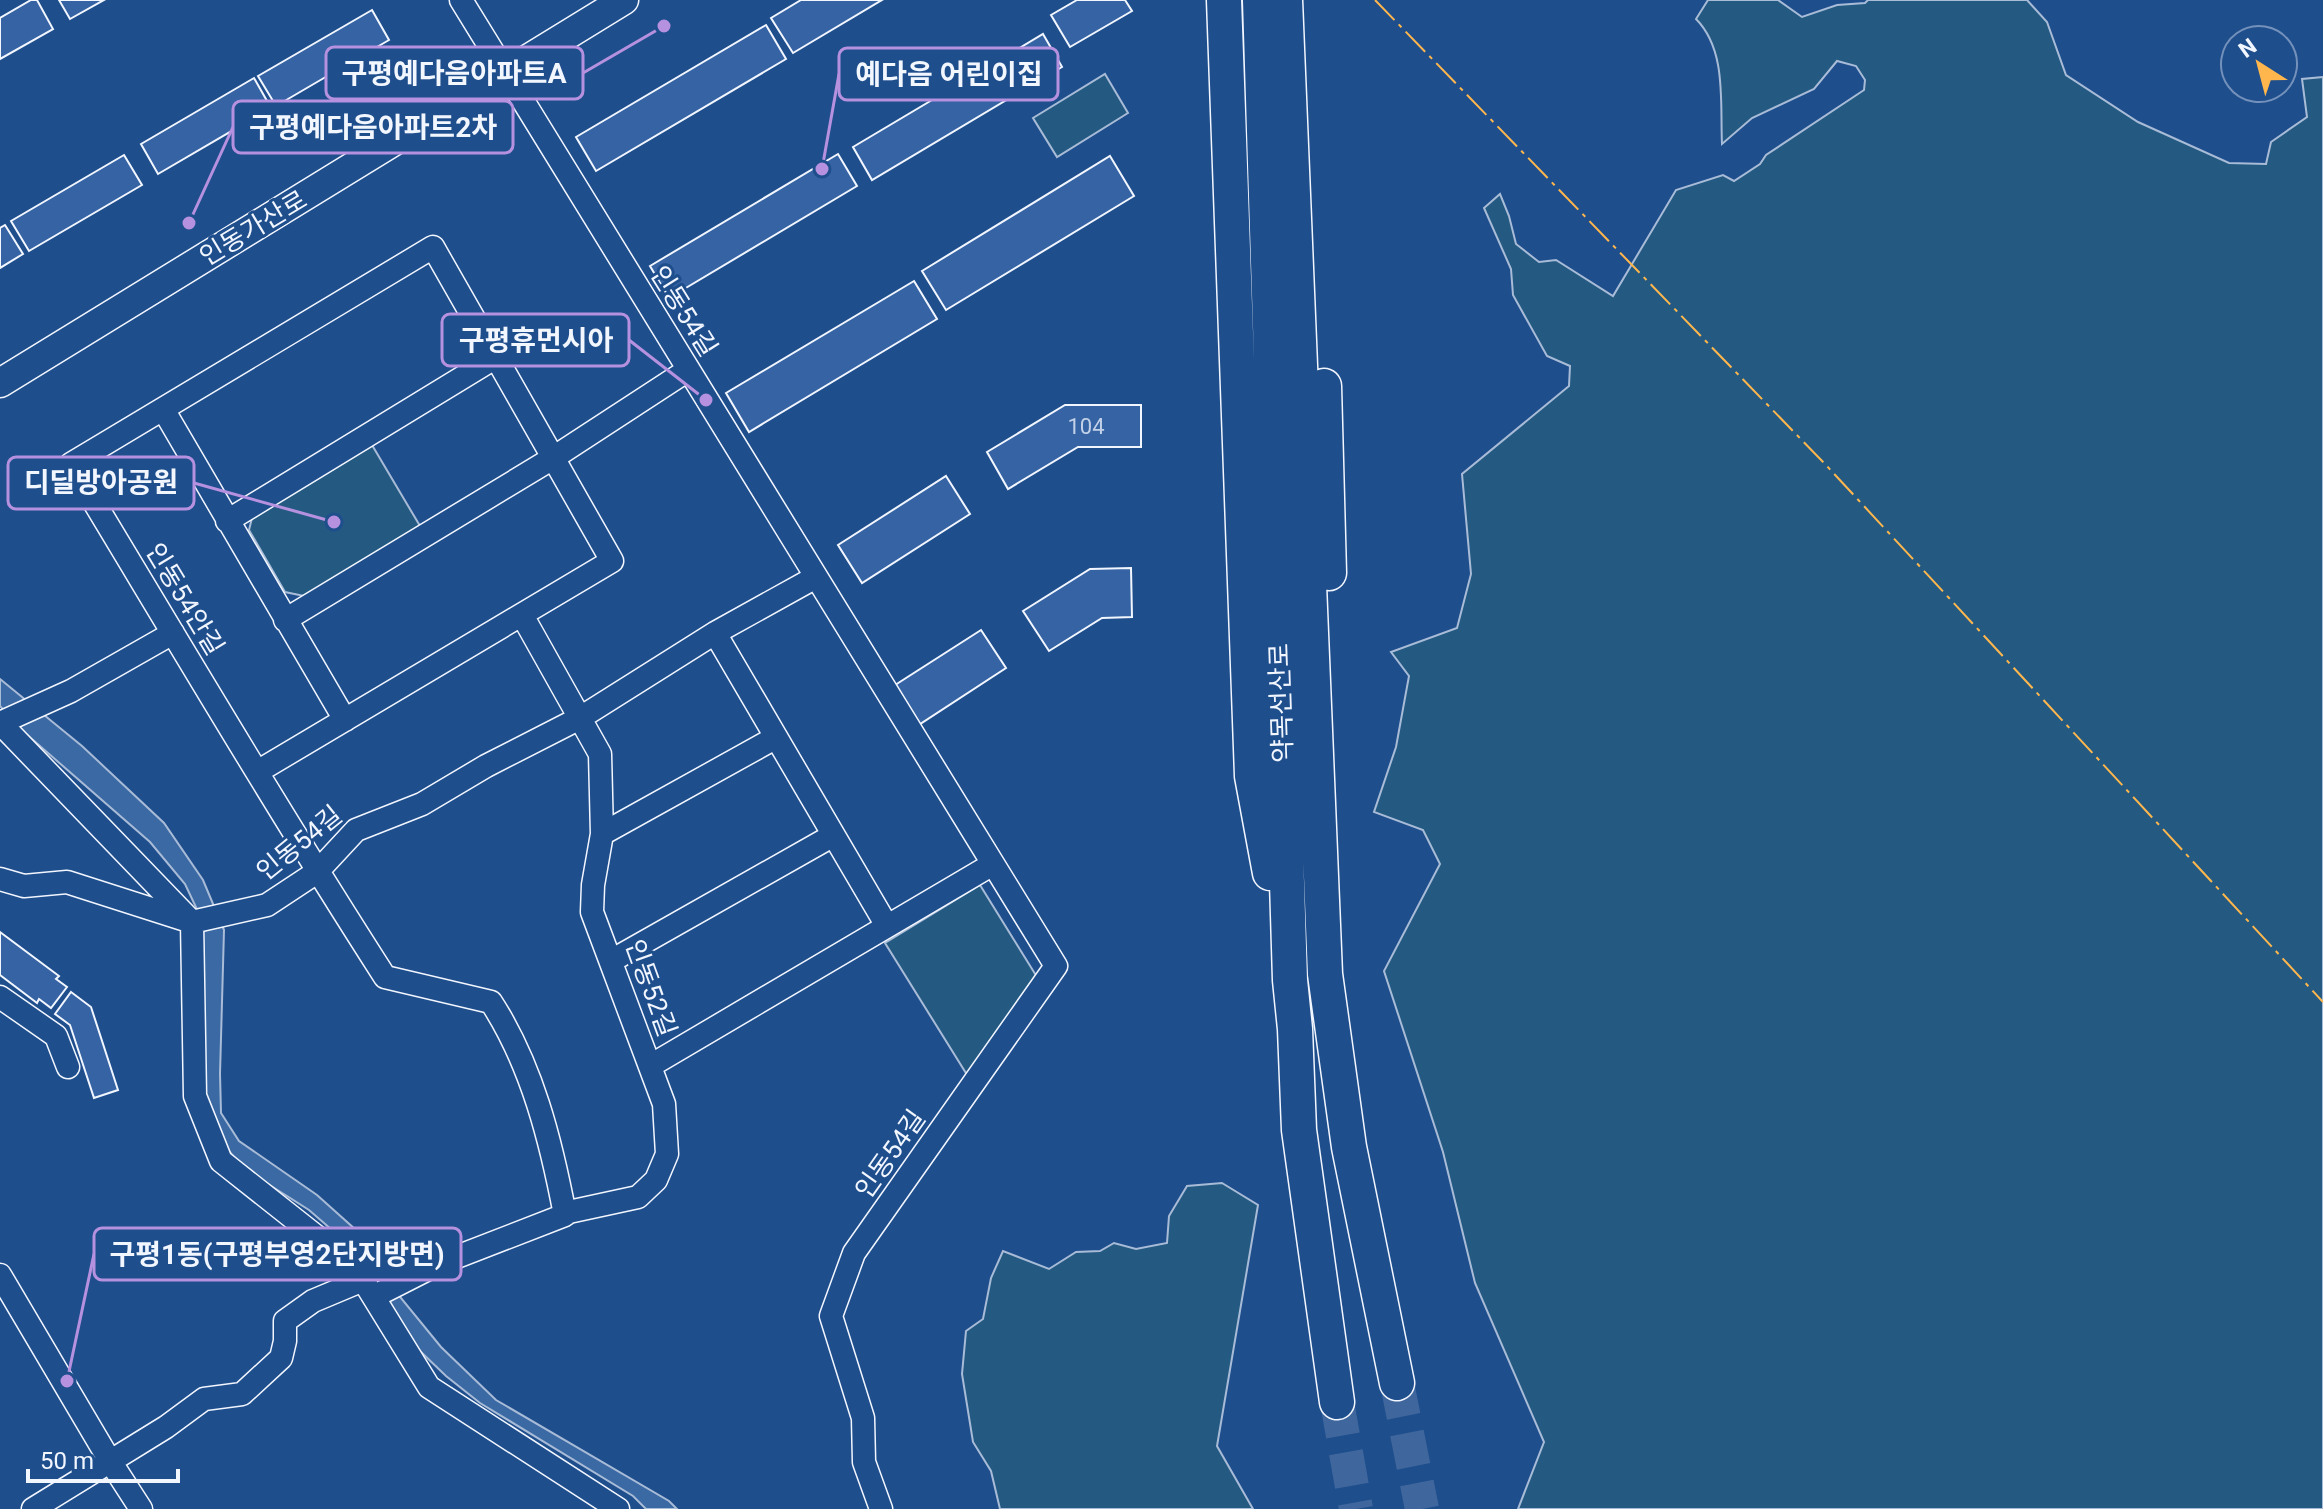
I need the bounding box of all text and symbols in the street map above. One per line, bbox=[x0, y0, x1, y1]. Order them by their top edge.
north arrow bbox=[2219, 24, 2299, 104]
text: N bbox=[2234, 34, 2261, 63]
callout: 구평예다음아파트A bbox=[326, 47, 583, 99]
callout: 예다음 어린이집 bbox=[839, 48, 1058, 100]
text: 구평예다음아파트A bbox=[342, 57, 567, 90]
text: 예다음 어린이집 bbox=[855, 58, 1043, 91]
callout: 구평예다음아파트2차 bbox=[233, 101, 513, 153]
text: 구평예다음아파트2차 bbox=[249, 111, 497, 144]
street label: 인동가산로 bbox=[194, 184, 312, 272]
street label: 인동54길 bbox=[645, 260, 723, 362]
callout: 구평휴먼시아 bbox=[442, 314, 629, 366]
text: 구평휴먼시아 bbox=[459, 324, 614, 357]
house number: 104 bbox=[1067, 414, 1105, 439]
callout: 디딜방아공원 bbox=[8, 457, 194, 509]
text: 디딜방아공원 bbox=[24, 466, 178, 499]
street label: 인동54안길 bbox=[140, 538, 230, 660]
street label: 약목선산로 bbox=[1264, 643, 1298, 763]
street label: 인동54길 bbox=[250, 800, 348, 886]
street label: 인동52길 bbox=[620, 935, 682, 1041]
street label: 인동54길 bbox=[849, 1104, 931, 1204]
callout: 구평1동(구평부영2단지방면) bbox=[94, 1228, 461, 1280]
text: 구평1동(구평부영2단지방면) bbox=[109, 1238, 445, 1271]
scale bar bbox=[28, 1433, 178, 1483]
text: 50 m bbox=[40, 1447, 94, 1475]

